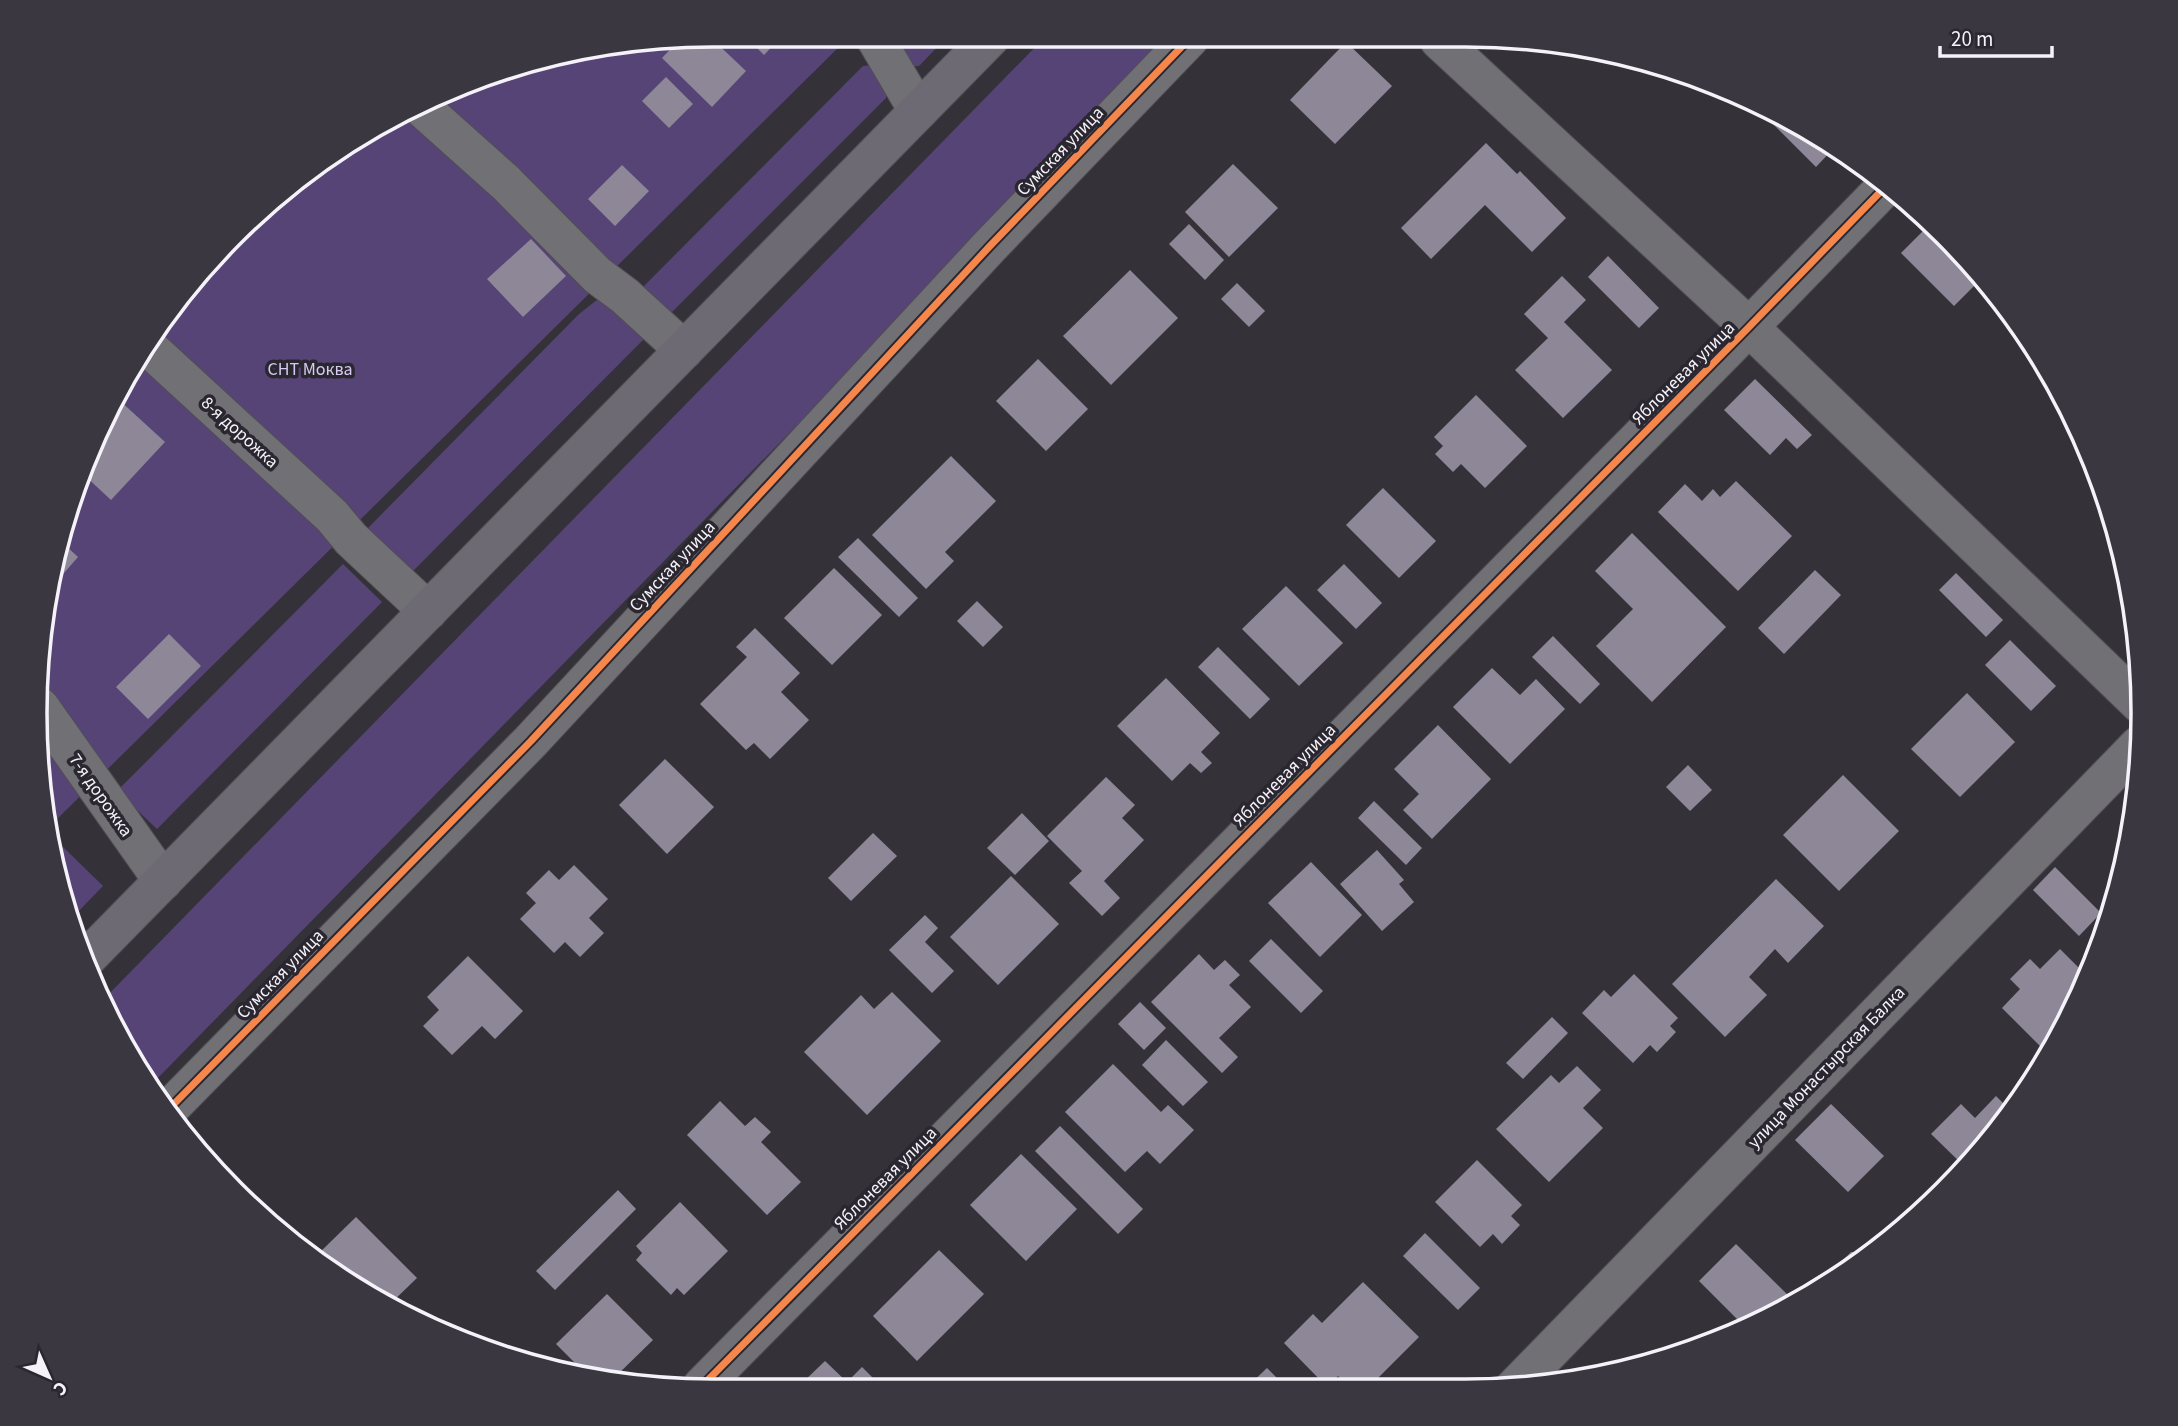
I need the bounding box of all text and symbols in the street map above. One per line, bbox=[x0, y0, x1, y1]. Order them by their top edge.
scale bar bbox=[1940, 14, 2052, 58]
text: 20 m bbox=[1951, 24, 1993, 54]
street label: Сумская улица bbox=[1011, 101, 1110, 202]
street label: Яблоневая улица bbox=[1626, 316, 1741, 431]
park label: СНТ Моква bbox=[267, 357, 353, 382]
street label: 8-я дорожка bbox=[195, 391, 284, 474]
street label: Сумская улица bbox=[624, 515, 721, 617]
street label: Яблоневая улица bbox=[1227, 718, 1342, 833]
street label: 7-я дорожка bbox=[63, 749, 139, 842]
street label: Сумская улица bbox=[231, 924, 330, 1025]
street label: улица Монастырская Балка bbox=[1742, 981, 1911, 1154]
street label: Яблоневая улица bbox=[828, 1121, 943, 1236]
north arrow bbox=[14, 1342, 84, 1412]
text: С bbox=[47, 1375, 73, 1401]

